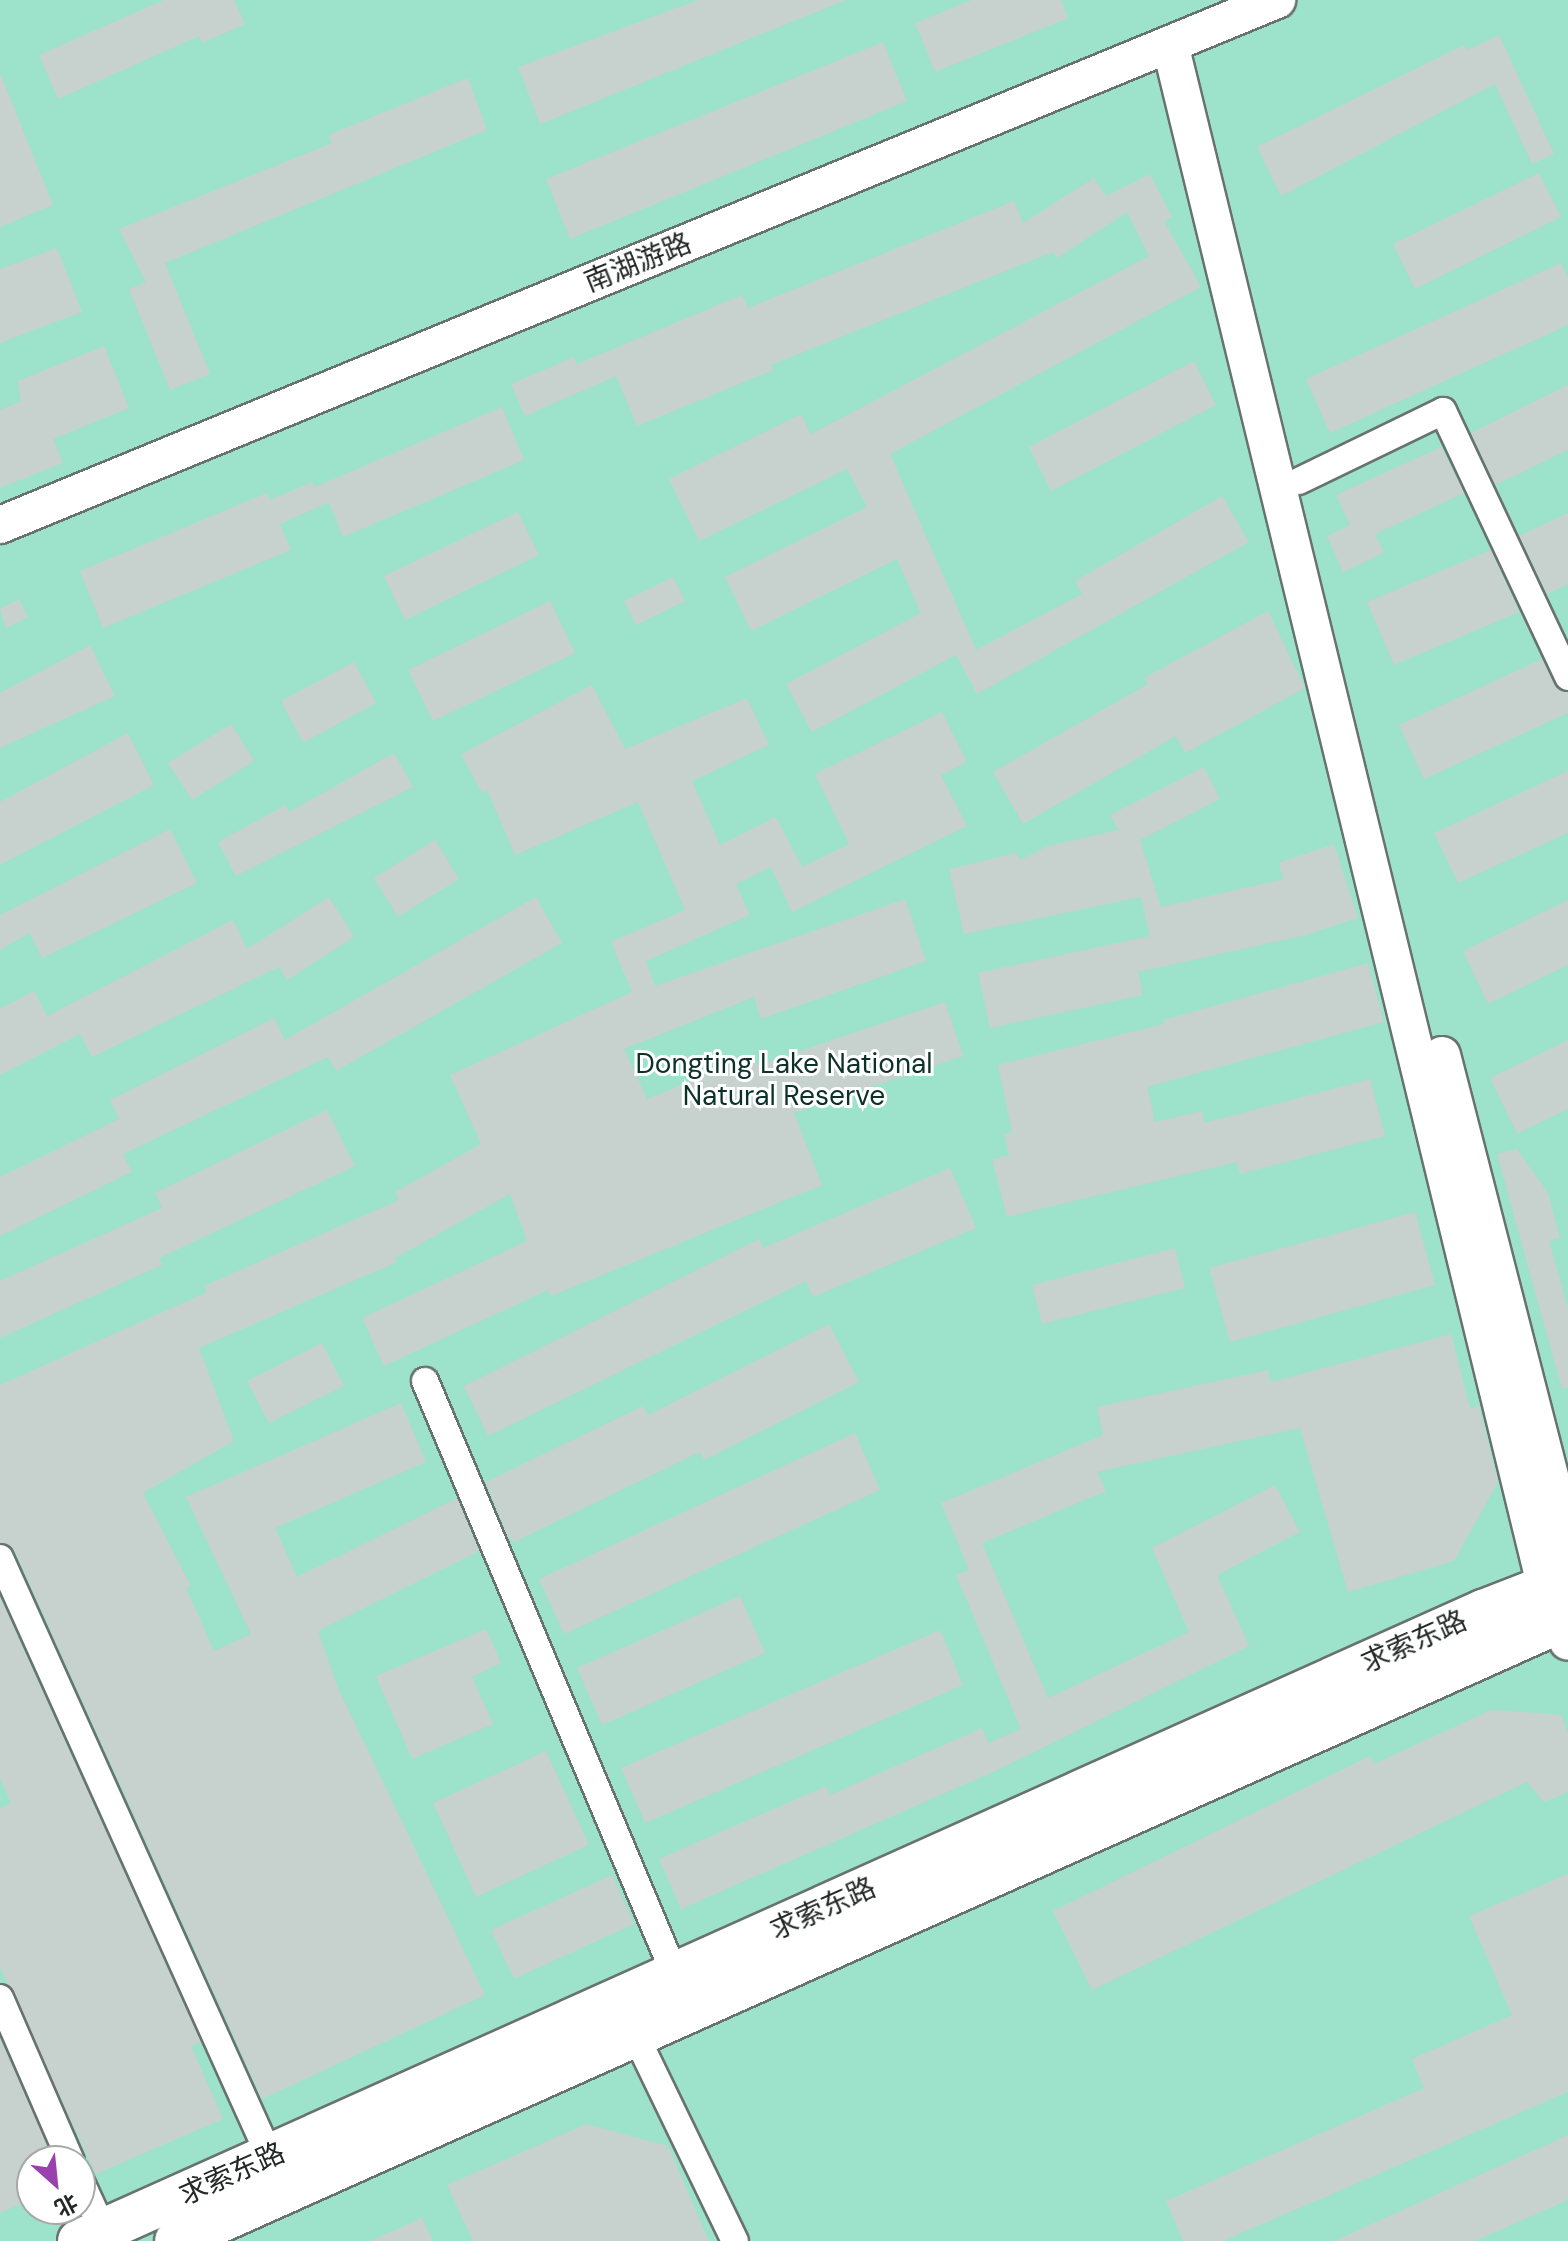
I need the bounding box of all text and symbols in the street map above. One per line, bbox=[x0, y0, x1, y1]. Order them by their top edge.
street label: 南湖游路 bbox=[580, 226, 696, 300]
park label: Dongting Lake National Natural Reserve bbox=[636, 1047, 932, 1113]
street label: 求索东路 bbox=[1356, 1604, 1472, 1680]
street label: 求索东路 bbox=[765, 1871, 881, 1947]
street label: 求索东路 bbox=[174, 2136, 290, 2212]
north arrow bbox=[16, 2145, 96, 2225]
text: 北 bbox=[50, 2187, 83, 2223]

